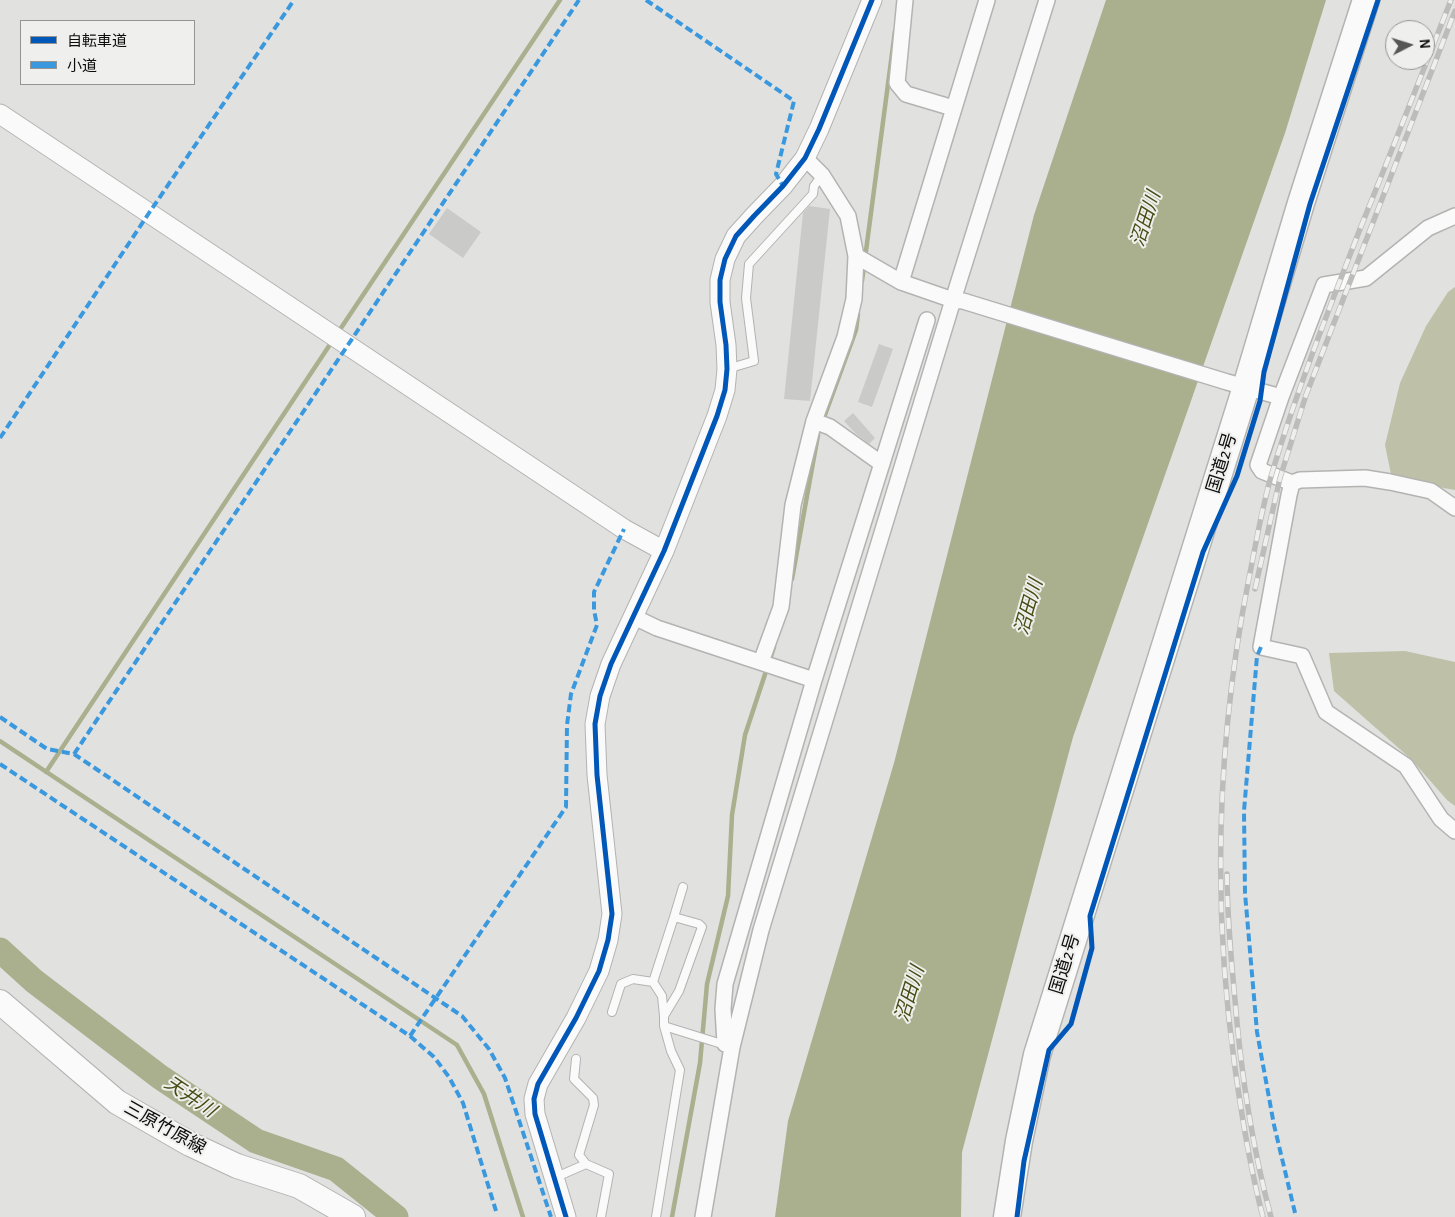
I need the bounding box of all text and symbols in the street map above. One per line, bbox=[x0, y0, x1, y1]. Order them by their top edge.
legend bbox=[20, 20, 195, 85]
north arrow bbox=[1385, 20, 1435, 70]
text: 自転車道 bbox=[67, 34, 127, 49]
text: N bbox=[1417, 38, 1431, 49]
text: 小道 bbox=[67, 59, 97, 74]
water label: 沼田川 bbox=[1126, 188, 1166, 250]
street label: 国道2号 bbox=[1203, 430, 1241, 496]
water label: 沼田川 bbox=[1010, 576, 1048, 638]
street label: 国道2号 bbox=[1046, 931, 1084, 997]
water label: 沼田川 bbox=[891, 963, 929, 1025]
water label: 天井川 bbox=[160, 1072, 220, 1122]
street label: 三原竹原線 bbox=[120, 1097, 210, 1159]

